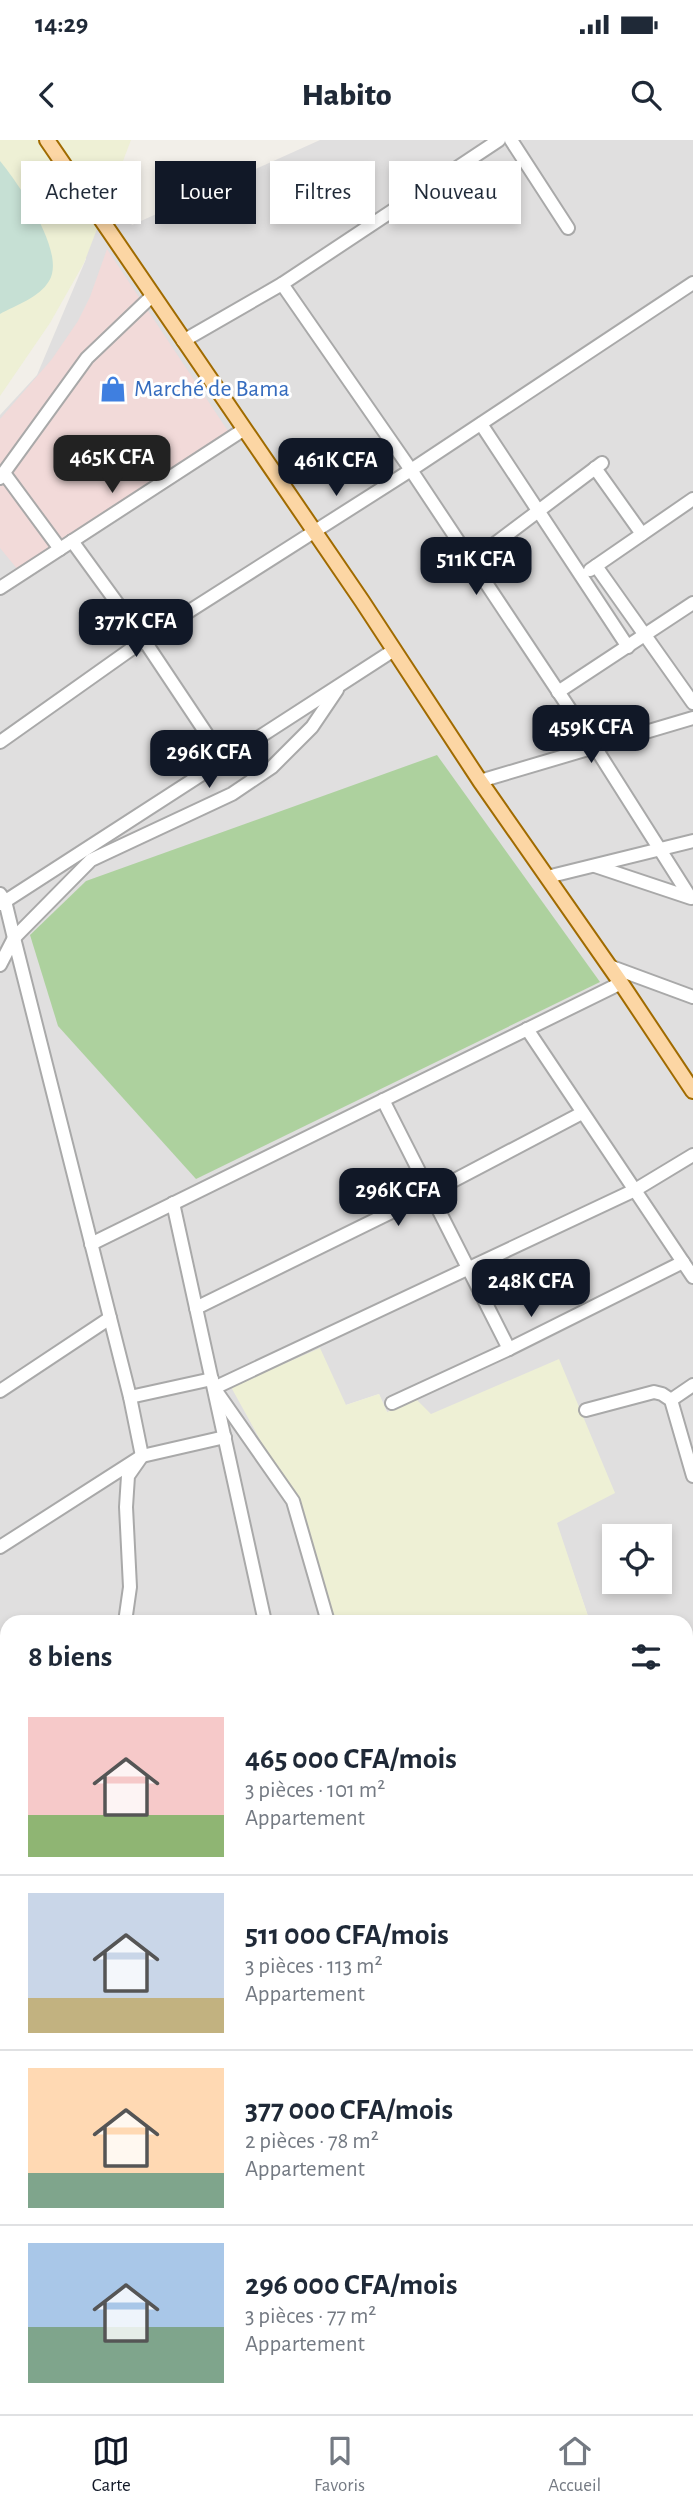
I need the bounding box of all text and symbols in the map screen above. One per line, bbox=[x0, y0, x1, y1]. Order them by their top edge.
text: 14:29 bbox=[35, 11, 88, 37]
icon: back bbox=[28, 76, 66, 114]
icon: search bbox=[627, 76, 665, 114]
text: Habito bbox=[301, 79, 392, 111]
chip: Acheter bbox=[21, 161, 141, 224]
chip: Louer bbox=[155, 161, 256, 224]
chip: Filtres bbox=[270, 161, 375, 224]
chip: Nouveau bbox=[389, 161, 521, 224]
shop icon: Marché de Bama bbox=[98, 374, 128, 404]
place label: Marché de Bama bbox=[134, 377, 290, 401]
pin: 465K CFA bbox=[40, 436, 184, 495]
pin: 461K CFA bbox=[264, 438, 408, 498]
text: 465K CFA bbox=[69, 446, 155, 469]
text: 461K CFA bbox=[294, 449, 378, 472]
pin: 511K CFA bbox=[404, 538, 548, 597]
text: 511K CFA bbox=[436, 548, 516, 571]
pin: 377K CFA bbox=[64, 600, 208, 659]
text: 377K CFA bbox=[95, 610, 177, 633]
pin: 459K CFA bbox=[519, 706, 663, 765]
text: 459K CFA bbox=[548, 716, 634, 739]
pin: 296K CFA bbox=[137, 730, 281, 790]
text: 296K CFA bbox=[166, 741, 252, 764]
pin: 296K CFA bbox=[326, 1168, 470, 1228]
text: 296K CFA bbox=[355, 1179, 441, 1202]
pin: 248K CFA bbox=[459, 1260, 603, 1319]
text: 248K CFA bbox=[488, 1270, 574, 1293]
map controls bbox=[602, 1524, 672, 1594]
button: locate bbox=[602, 1524, 672, 1594]
icon: filters bbox=[627, 1638, 665, 1676]
text: 8 biens bbox=[28, 1642, 112, 1672]
text: 465 000 CFA/mois bbox=[245, 1744, 457, 1774]
icon: home bbox=[84, 1745, 168, 1829]
text: 3 pièces · 101 m² bbox=[245, 1779, 385, 1802]
text: Appartement bbox=[245, 1807, 365, 1830]
text: 511 000 CFA/mois bbox=[245, 1920, 449, 1950]
icon: home bbox=[84, 1921, 168, 2005]
text: 3 pièces · 113 m² bbox=[245, 1955, 383, 1978]
text: Appartement bbox=[245, 1983, 365, 2006]
text: 377 000 CFA/mois bbox=[245, 2095, 453, 2125]
icon: home bbox=[84, 2096, 168, 2180]
text: 2 pièces · 78 m² bbox=[245, 2130, 379, 2153]
text: Appartement bbox=[245, 2158, 365, 2181]
text: 296 000 CFA/mois bbox=[245, 2270, 457, 2300]
icon: home bbox=[84, 2271, 168, 2355]
text: 3 pièces · 77 m² bbox=[245, 2305, 376, 2328]
text: Appartement bbox=[245, 2333, 365, 2356]
tab: Carte bbox=[92, 2432, 131, 2497]
tab: Favoris bbox=[314, 2432, 365, 2497]
tab: Accueil bbox=[548, 2432, 601, 2497]

